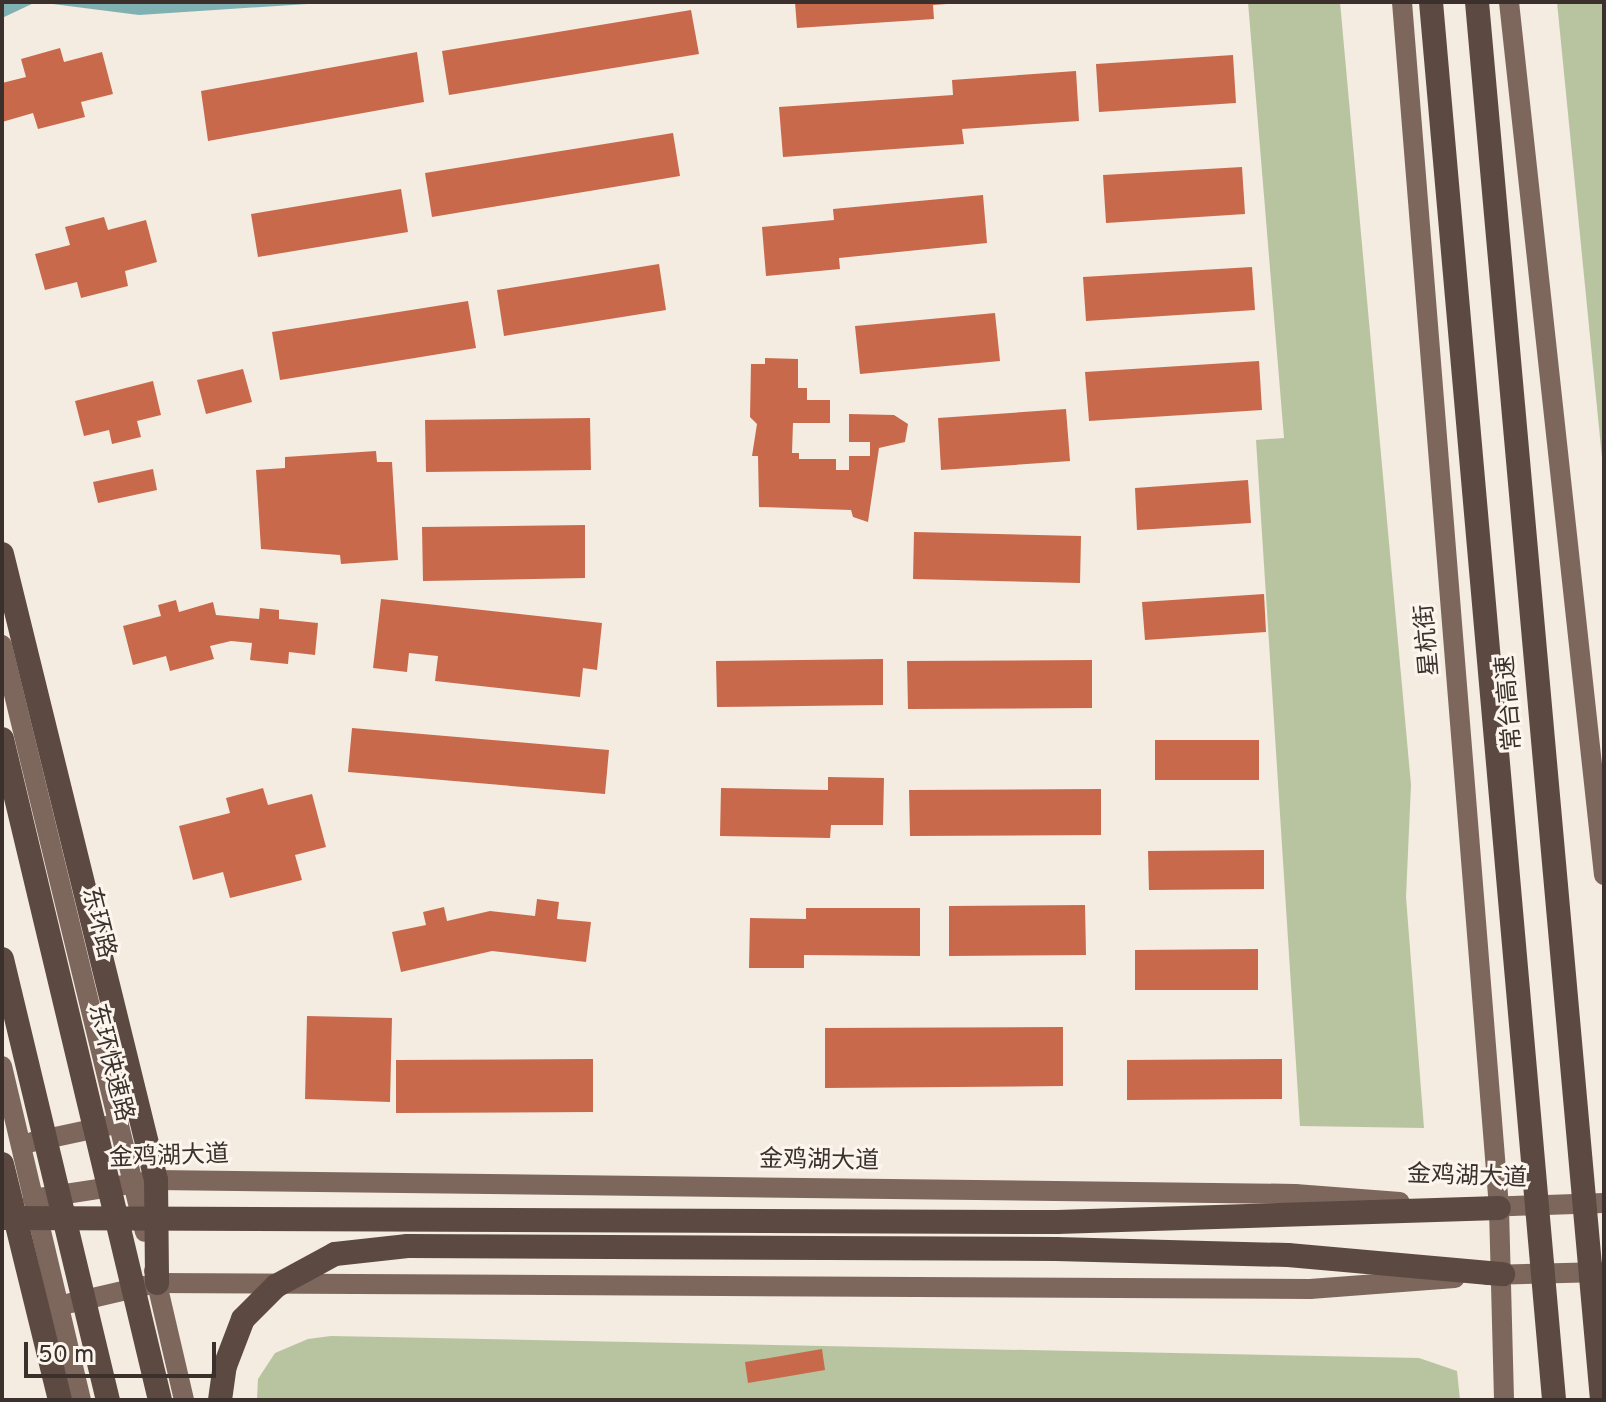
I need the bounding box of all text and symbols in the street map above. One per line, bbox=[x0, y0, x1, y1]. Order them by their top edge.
street label: 星杭街 bbox=[1412, 603, 1446, 677]
street label: 常台高速 bbox=[1492, 654, 1530, 752]
street label: 东环路 bbox=[74, 885, 120, 961]
street label: 东环快速路 bbox=[81, 1001, 137, 1125]
street label: 金鸡湖大道 bbox=[109, 1142, 229, 1174]
street label: 金鸡湖大道 bbox=[759, 1147, 879, 1177]
street label: 金鸡湖大道 bbox=[1407, 1162, 1527, 1194]
scale bar bbox=[28, 1326, 220, 1376]
text: 50 m bbox=[38, 1341, 94, 1371]

